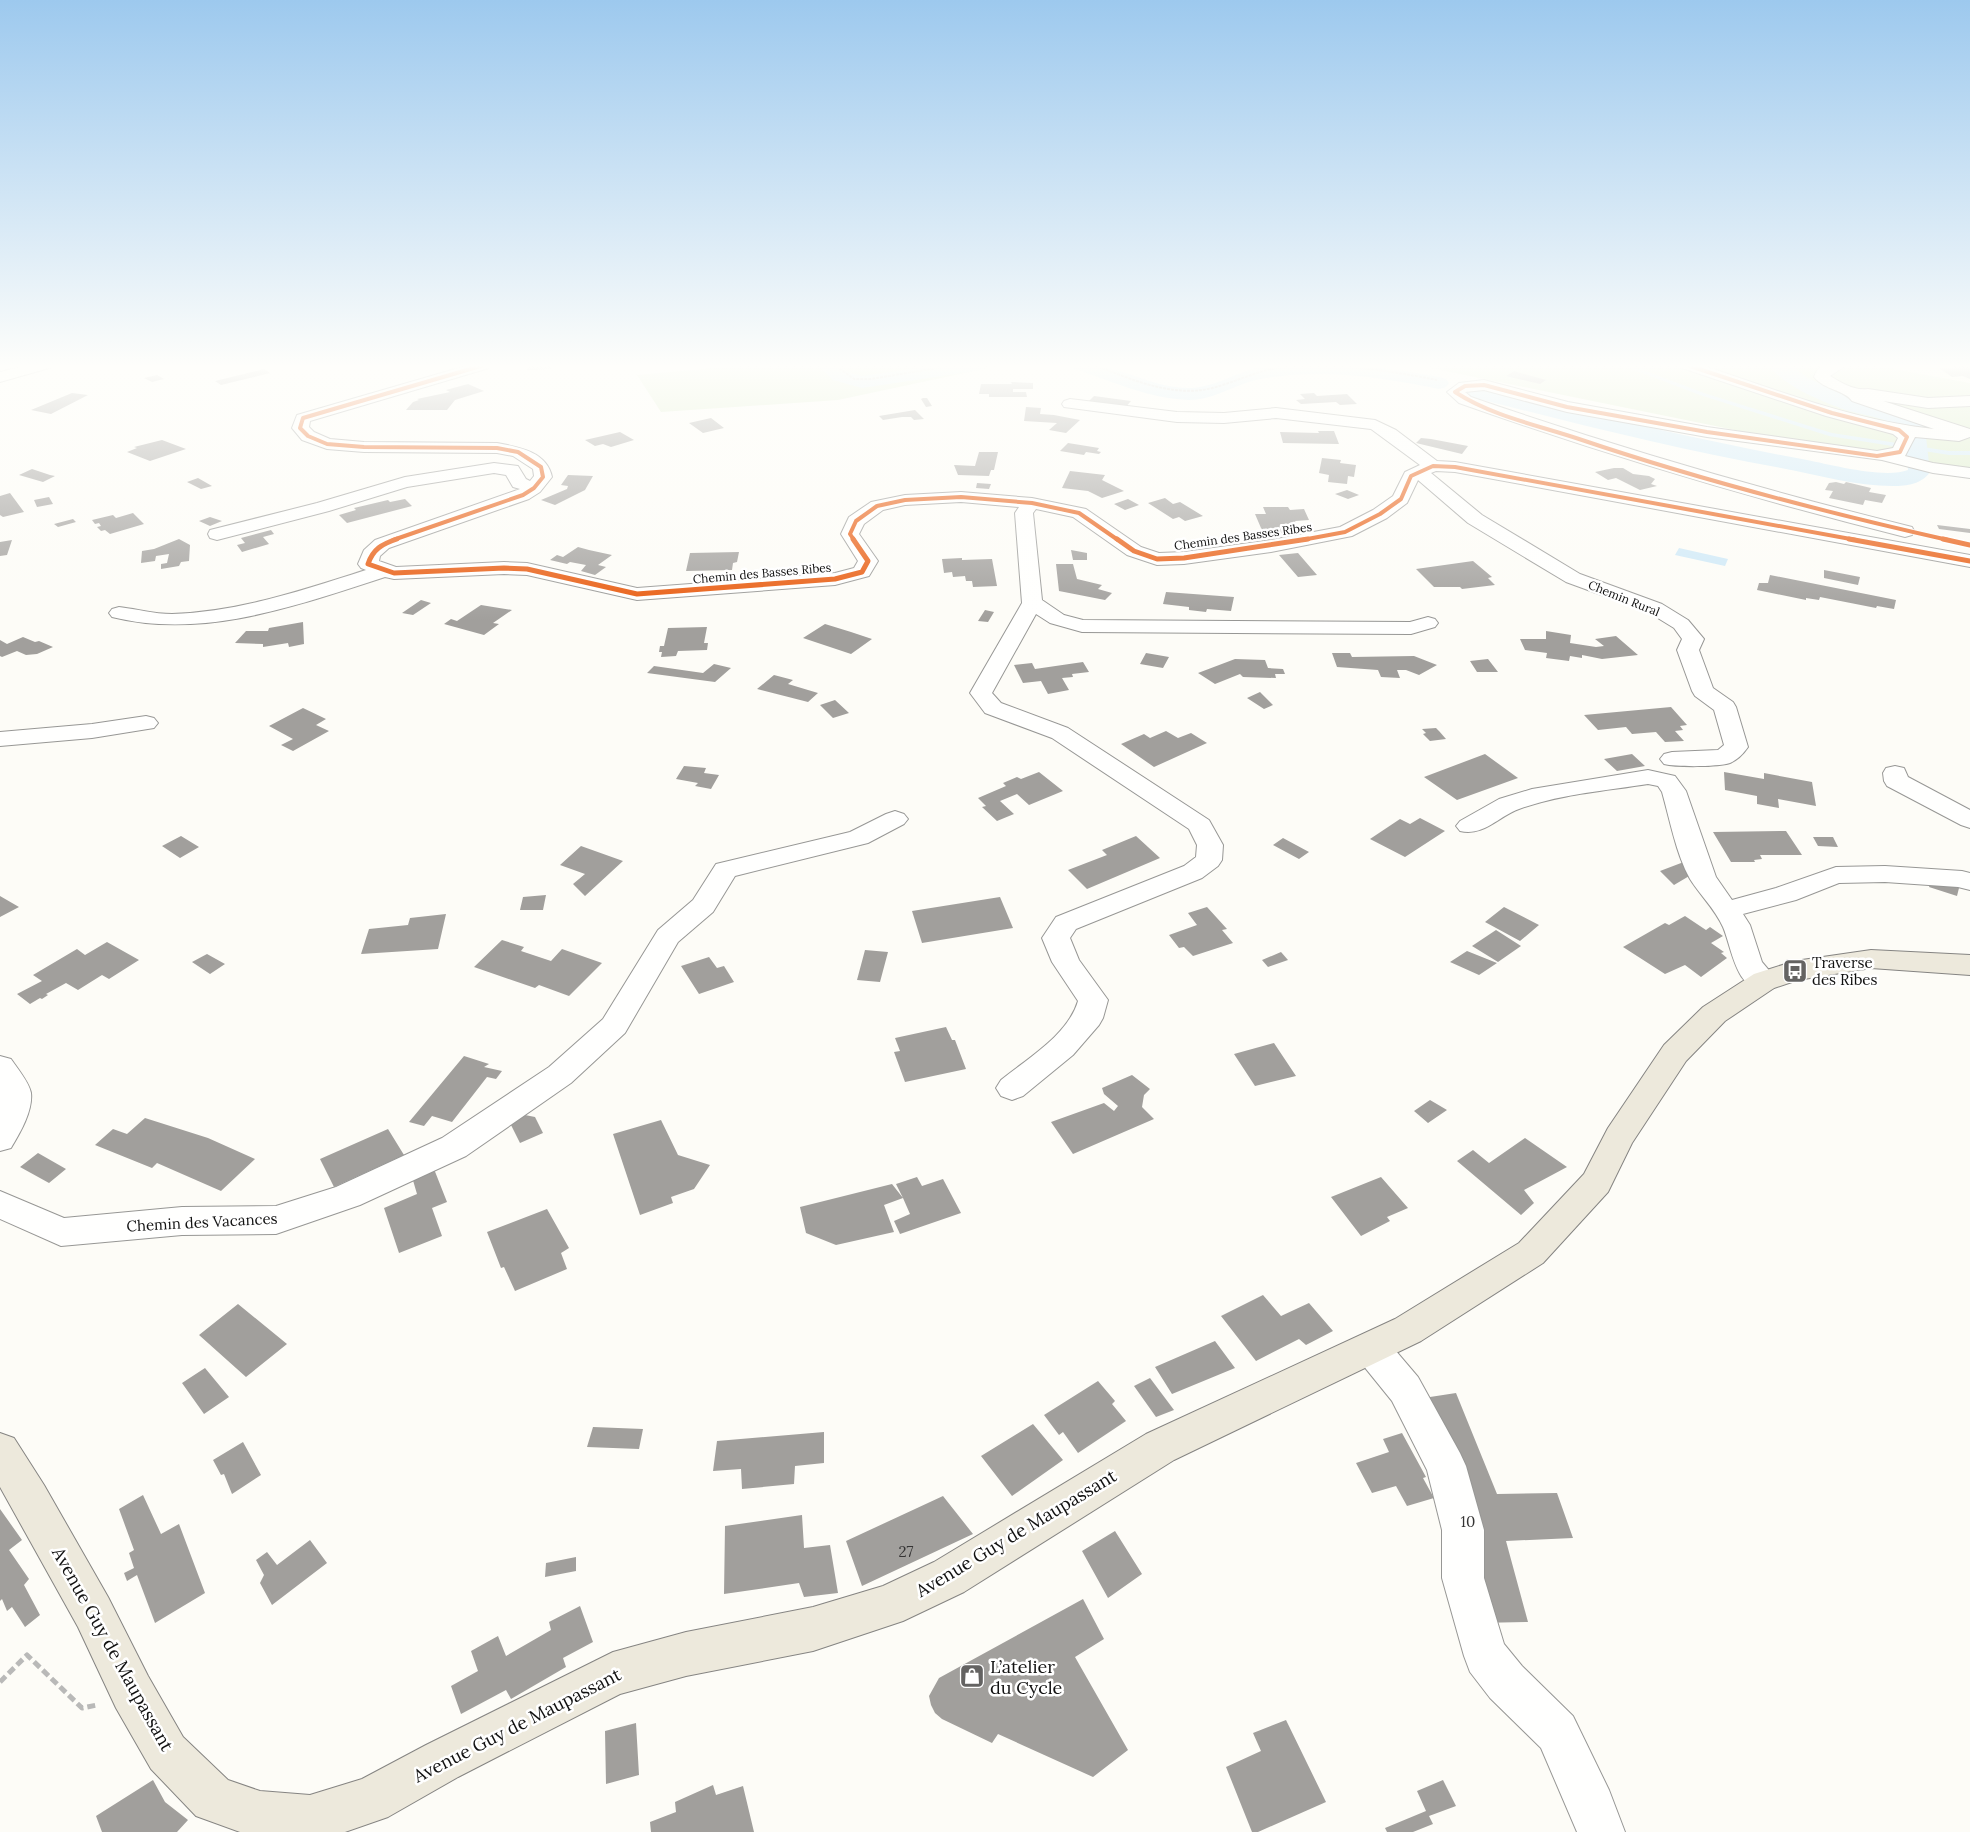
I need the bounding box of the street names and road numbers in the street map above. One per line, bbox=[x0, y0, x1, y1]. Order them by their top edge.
street label: Chemin des Basses Ribes bbox=[1173, 519, 1313, 553]
street label: Chemin des Basses Ribes bbox=[692, 559, 832, 587]
street label: Chemin Rural bbox=[1586, 577, 1662, 619]
street label: Chemin des Vacances bbox=[126, 1209, 278, 1235]
street label: Avenue Guy de Maupassant bbox=[911, 1464, 1120, 1603]
street label: Avenue Guy de Maupassant bbox=[47, 1542, 179, 1755]
street label: Avenue Guy de Maupassant bbox=[408, 1663, 625, 1788]

